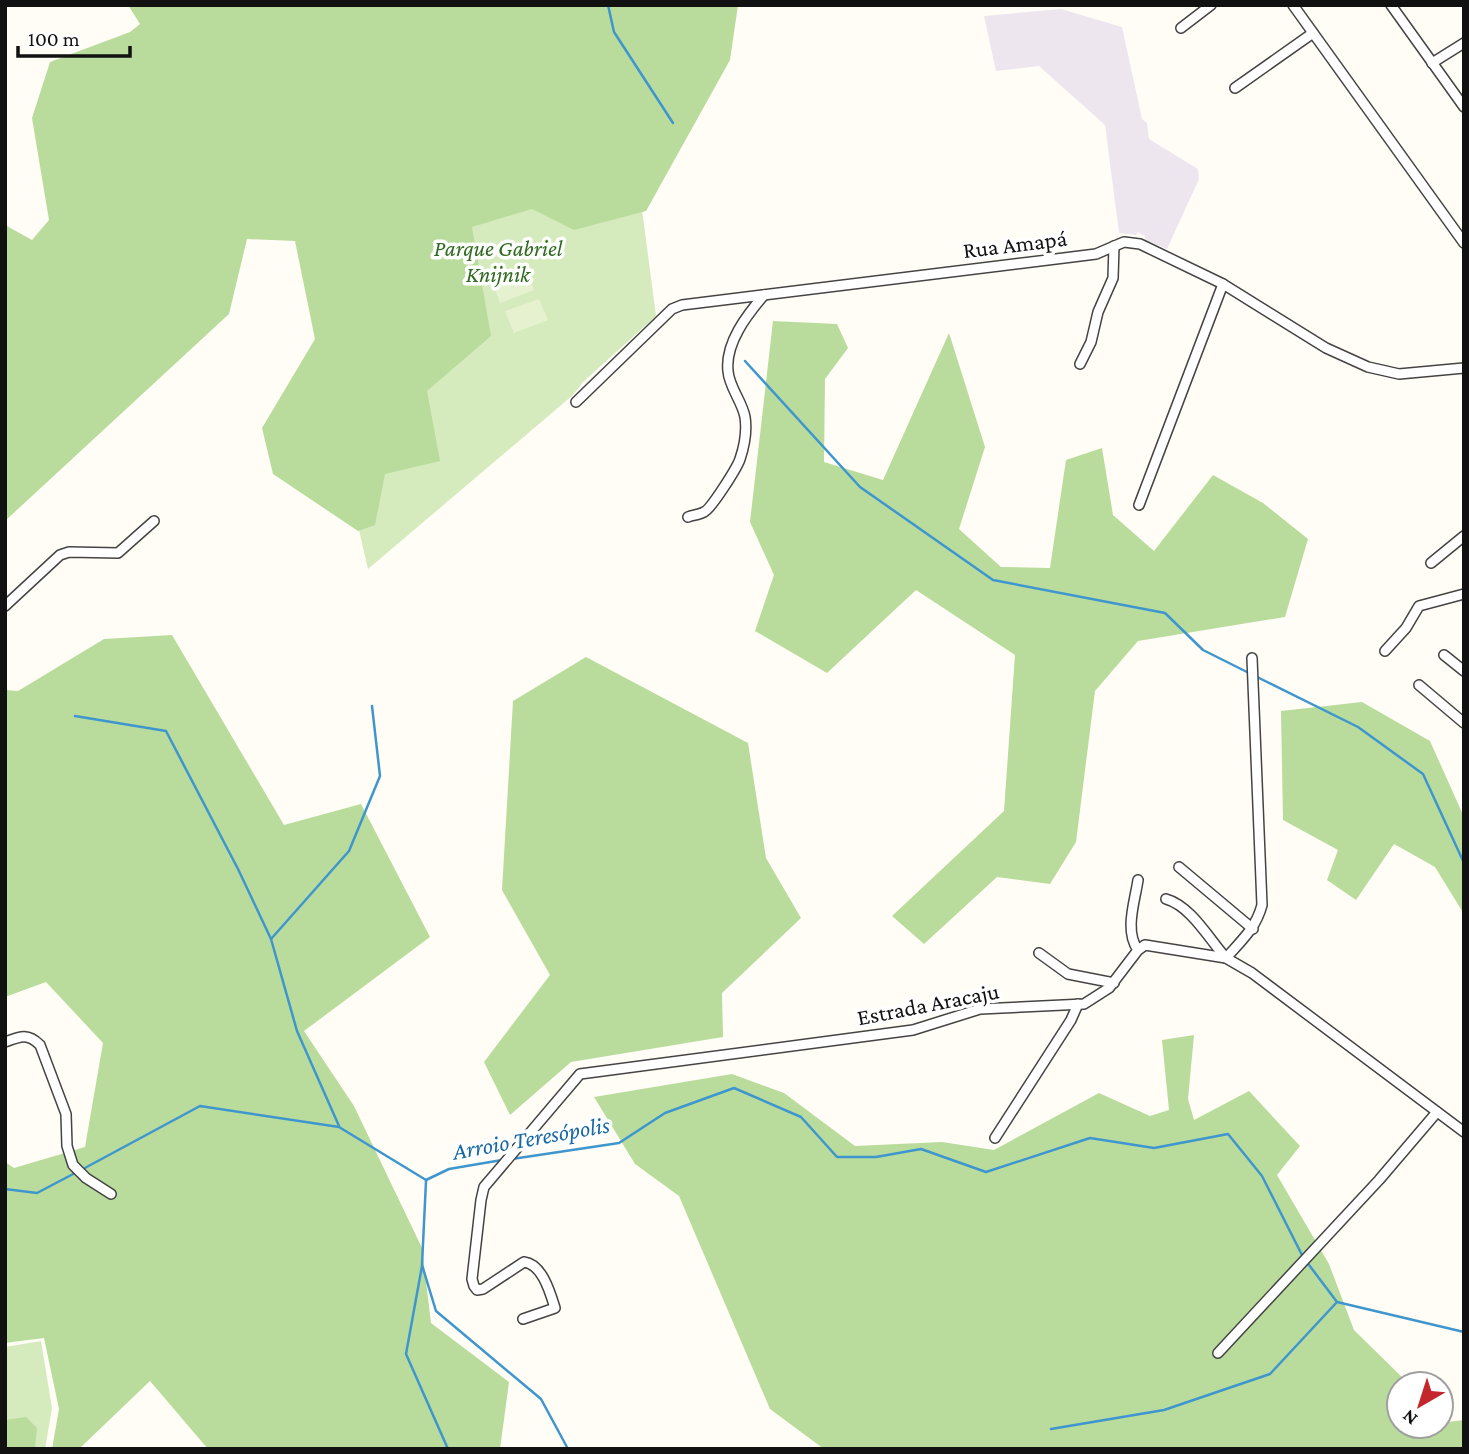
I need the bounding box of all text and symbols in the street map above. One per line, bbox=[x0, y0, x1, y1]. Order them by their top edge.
scale bar bbox=[18, 14, 130, 58]
text: 100 m bbox=[28, 27, 80, 51]
street label: Rua Amapá bbox=[962, 225, 1069, 263]
park label: Parque Gabriel Knijnik bbox=[434, 235, 563, 288]
street label: Estrada Aracaju bbox=[855, 978, 1001, 1030]
water label: Arroio Teresópolis bbox=[449, 1110, 612, 1165]
north arrow bbox=[1385, 1370, 1455, 1440]
text: N bbox=[1398, 1406, 1421, 1430]

